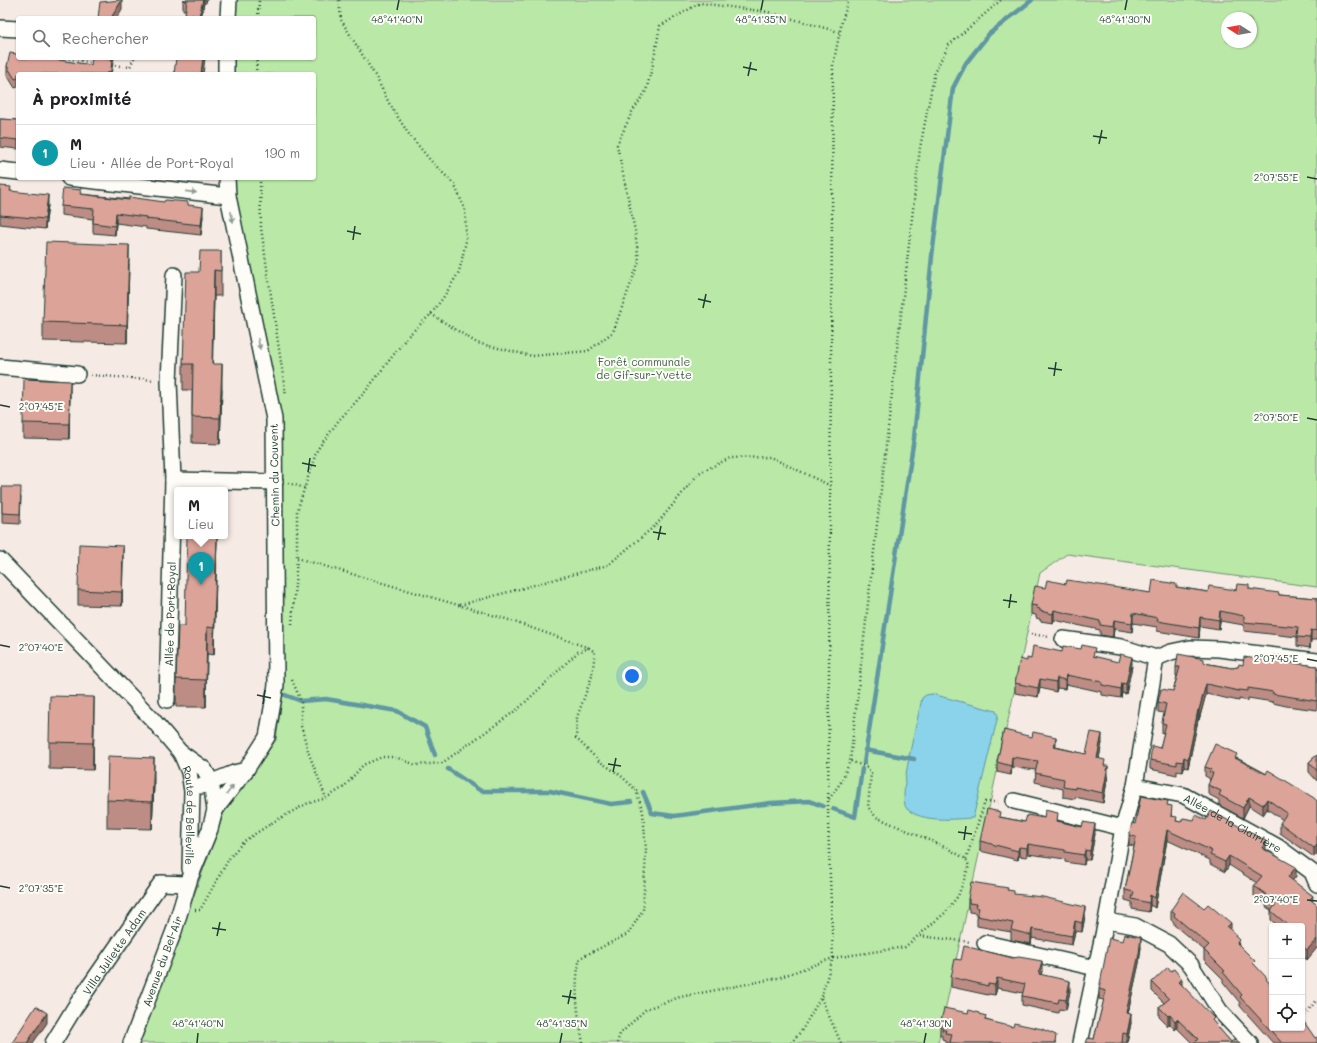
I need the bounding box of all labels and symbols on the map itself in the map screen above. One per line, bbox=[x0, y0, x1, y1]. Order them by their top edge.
text: 48°41'40"N bbox=[371, 12, 423, 26]
text: 48°41'35"N bbox=[736, 12, 786, 26]
text: 48°41'30"N bbox=[1099, 12, 1151, 26]
north arrow bbox=[1221, 12, 1257, 48]
text: 2°07'55"E bbox=[1254, 170, 1298, 184]
one-way arrow bbox=[185, 188, 197, 195]
one-way arrow bbox=[230, 210, 236, 223]
one-way arrow bbox=[256, 338, 262, 350]
park label: Forêt communale de Gif-sur-Yvette bbox=[596, 354, 692, 382]
text: 2°07'45"E bbox=[19, 399, 63, 413]
text: 2°07'50"E bbox=[1254, 410, 1299, 424]
street label: Chemin du Couvent bbox=[266, 423, 282, 527]
pin: 1 bbox=[188, 552, 214, 585]
street label: Allée de Port-Royal bbox=[160, 561, 178, 667]
text: 2°07'40"E bbox=[19, 640, 64, 654]
text: 2°07'45"E bbox=[1254, 651, 1298, 665]
your location bbox=[622, 666, 642, 686]
street label: Route de Belleville bbox=[180, 763, 200, 865]
one-way arrow bbox=[226, 785, 235, 796]
street label: Allée de la Clairière bbox=[1181, 790, 1286, 855]
text: 2°07'35"E bbox=[19, 881, 63, 895]
text: 2°07'40"E bbox=[1254, 892, 1299, 906]
street label: Villa Juliette Adam bbox=[79, 905, 149, 997]
street label: Avenue du Bel-Air bbox=[139, 913, 185, 1009]
text: 48°41'40"N bbox=[172, 1016, 224, 1030]
text: 48°41'35"N bbox=[537, 1016, 587, 1030]
text: 48°41'30"N bbox=[900, 1016, 952, 1030]

